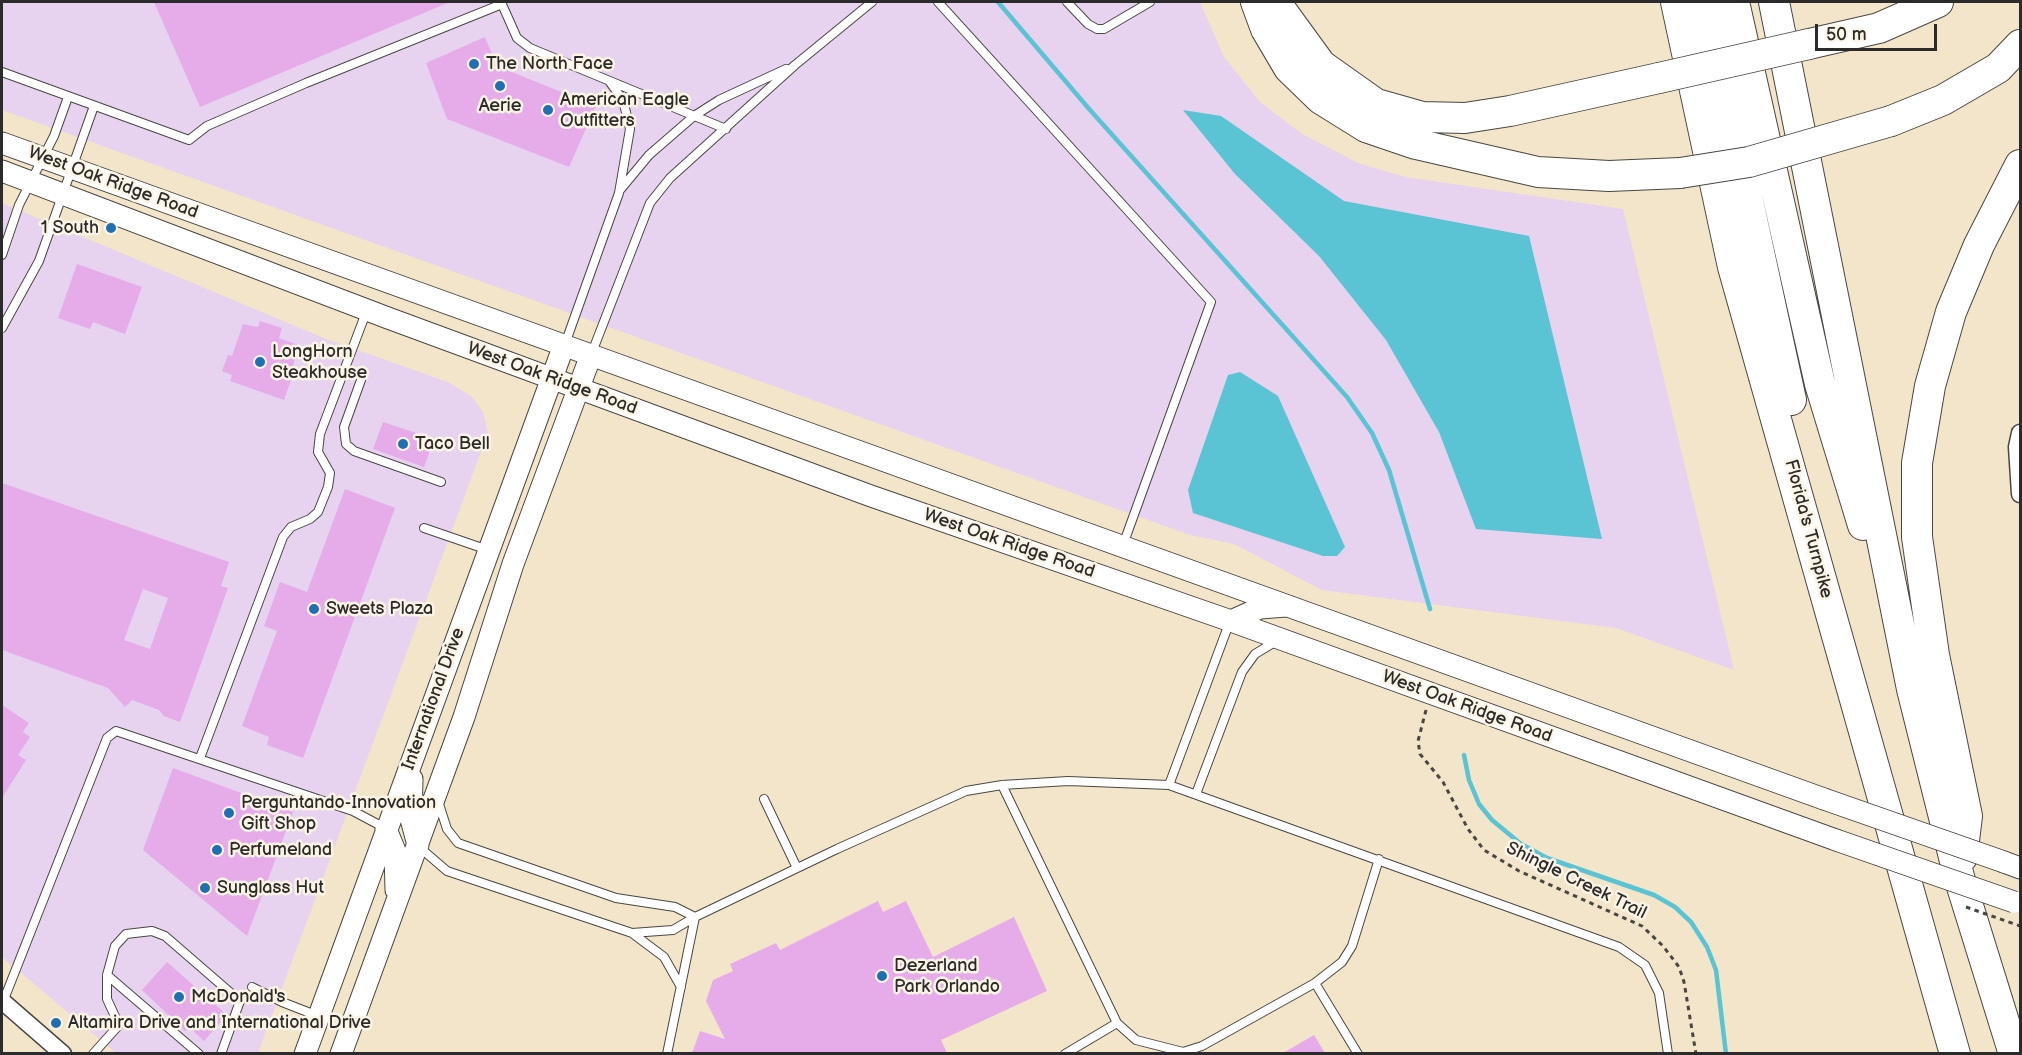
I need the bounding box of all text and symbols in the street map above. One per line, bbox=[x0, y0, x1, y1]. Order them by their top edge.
scale bar bbox=[1818, 12, 1940, 50]
text: 50 m bbox=[1826, 24, 1867, 45]
place label: The North Face bbox=[486, 53, 613, 75]
marker: The North Face bbox=[467, 57, 481, 71]
marker: Aerie bbox=[493, 79, 507, 93]
place label: American Eagle Outfitters bbox=[560, 89, 689, 132]
place label: Aerie bbox=[479, 95, 521, 117]
marker: American Eagle Outfitters bbox=[541, 103, 555, 117]
street label: West Oak Ridge Road bbox=[25, 142, 201, 224]
place label: 1 South bbox=[41, 217, 99, 239]
marker: 1 South bbox=[104, 221, 118, 235]
street label: West Oak Ridge Road bbox=[464, 338, 640, 420]
place label: LongHorn Steakhouse bbox=[272, 341, 367, 384]
marker: LongHorn Steakhouse bbox=[253, 355, 267, 369]
place label: Taco Bell bbox=[415, 433, 490, 455]
marker: Taco Bell bbox=[396, 437, 410, 451]
street label: Florida's Turnpike bbox=[1779, 457, 1837, 601]
street label: West Oak Ridge Road bbox=[921, 505, 1097, 583]
place label: Sweets Plaza bbox=[326, 598, 433, 620]
marker: Sweets Plaza bbox=[307, 602, 321, 616]
street label: International Drive bbox=[398, 625, 470, 773]
street label: West Oak Ridge Road bbox=[1379, 666, 1555, 748]
place label: Perguntando-Innovation Gift Shop bbox=[241, 792, 436, 834]
marker: Perguntando-Innovation Gift Shop bbox=[222, 806, 236, 820]
street label: Shingle Creek Trail bbox=[1502, 838, 1650, 924]
place label: Perfumeland bbox=[229, 839, 332, 861]
marker: Perfumeland bbox=[210, 843, 224, 857]
place label: Sunglass Hut bbox=[217, 877, 324, 899]
marker: Sunglass Hut bbox=[198, 881, 212, 895]
place label: Dezerland Park Orlando bbox=[894, 955, 1000, 998]
marker: Dezerland Park Orlando bbox=[875, 969, 889, 983]
place label: McDonald's bbox=[191, 986, 285, 1008]
marker: McDonald's bbox=[172, 990, 186, 1004]
place label: Altamira Drive and International Drive bbox=[68, 1012, 371, 1034]
marker: Altamira Drive and International Drive bbox=[49, 1016, 63, 1030]

